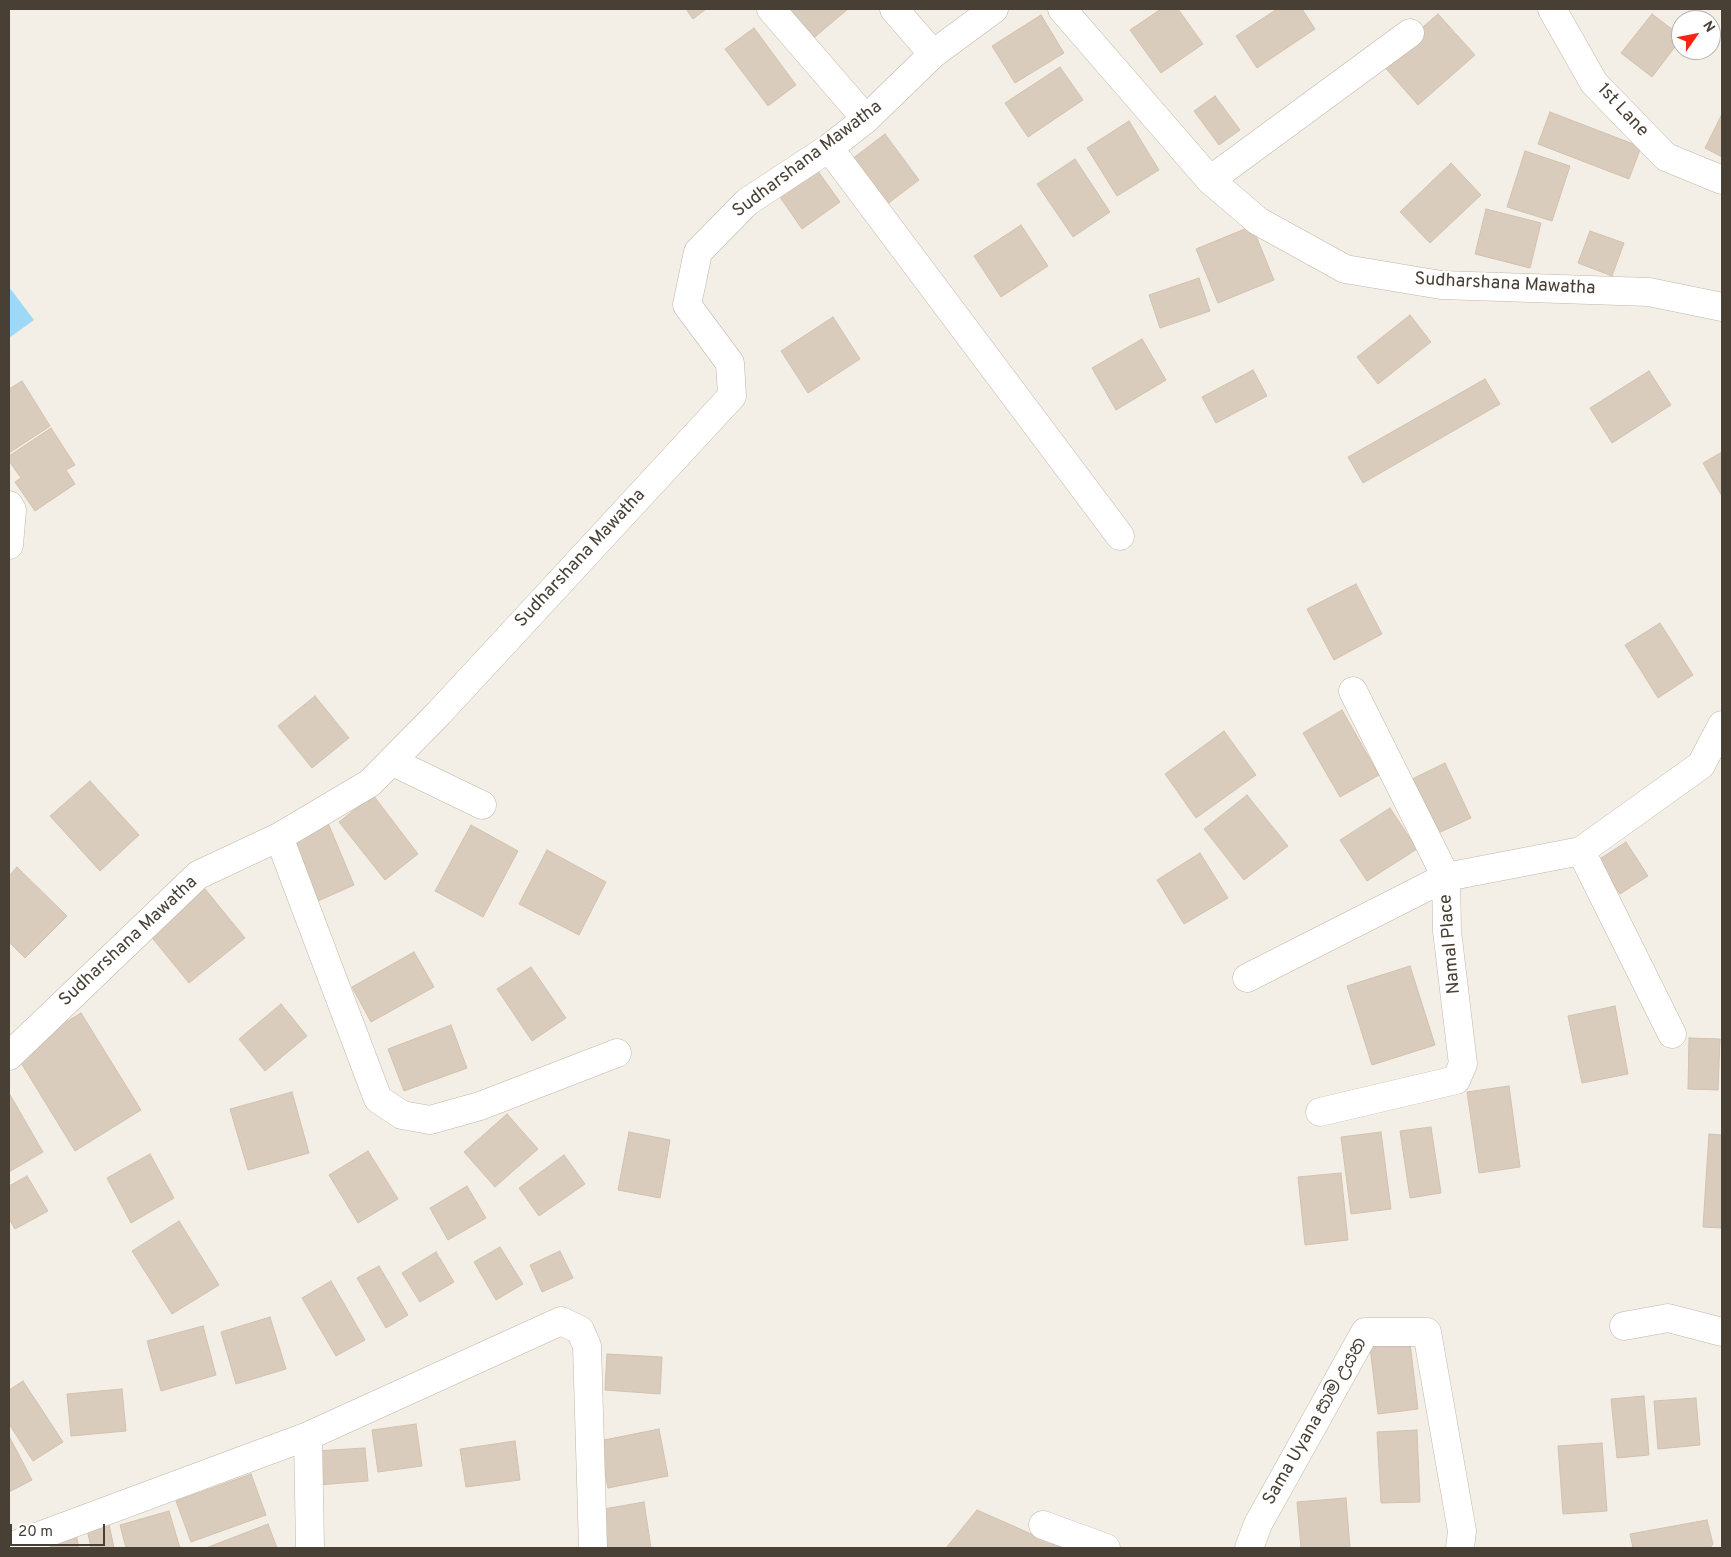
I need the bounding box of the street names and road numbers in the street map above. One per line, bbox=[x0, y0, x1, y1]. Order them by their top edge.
street label: 1st Lane bbox=[1592, 80, 1652, 142]
street label: Sudharshana Mawatha bbox=[729, 97, 887, 223]
street label: Sudharshana Mawatha bbox=[1414, 269, 1596, 301]
street label: Sudharshana Mawatha bbox=[511, 485, 651, 633]
street label: Sudharshana Mawatha bbox=[55, 872, 203, 1012]
street label: Namal Place bbox=[1436, 893, 1466, 995]
street label: Sama Uyana සාම උයන bbox=[1259, 1335, 1373, 1509]

